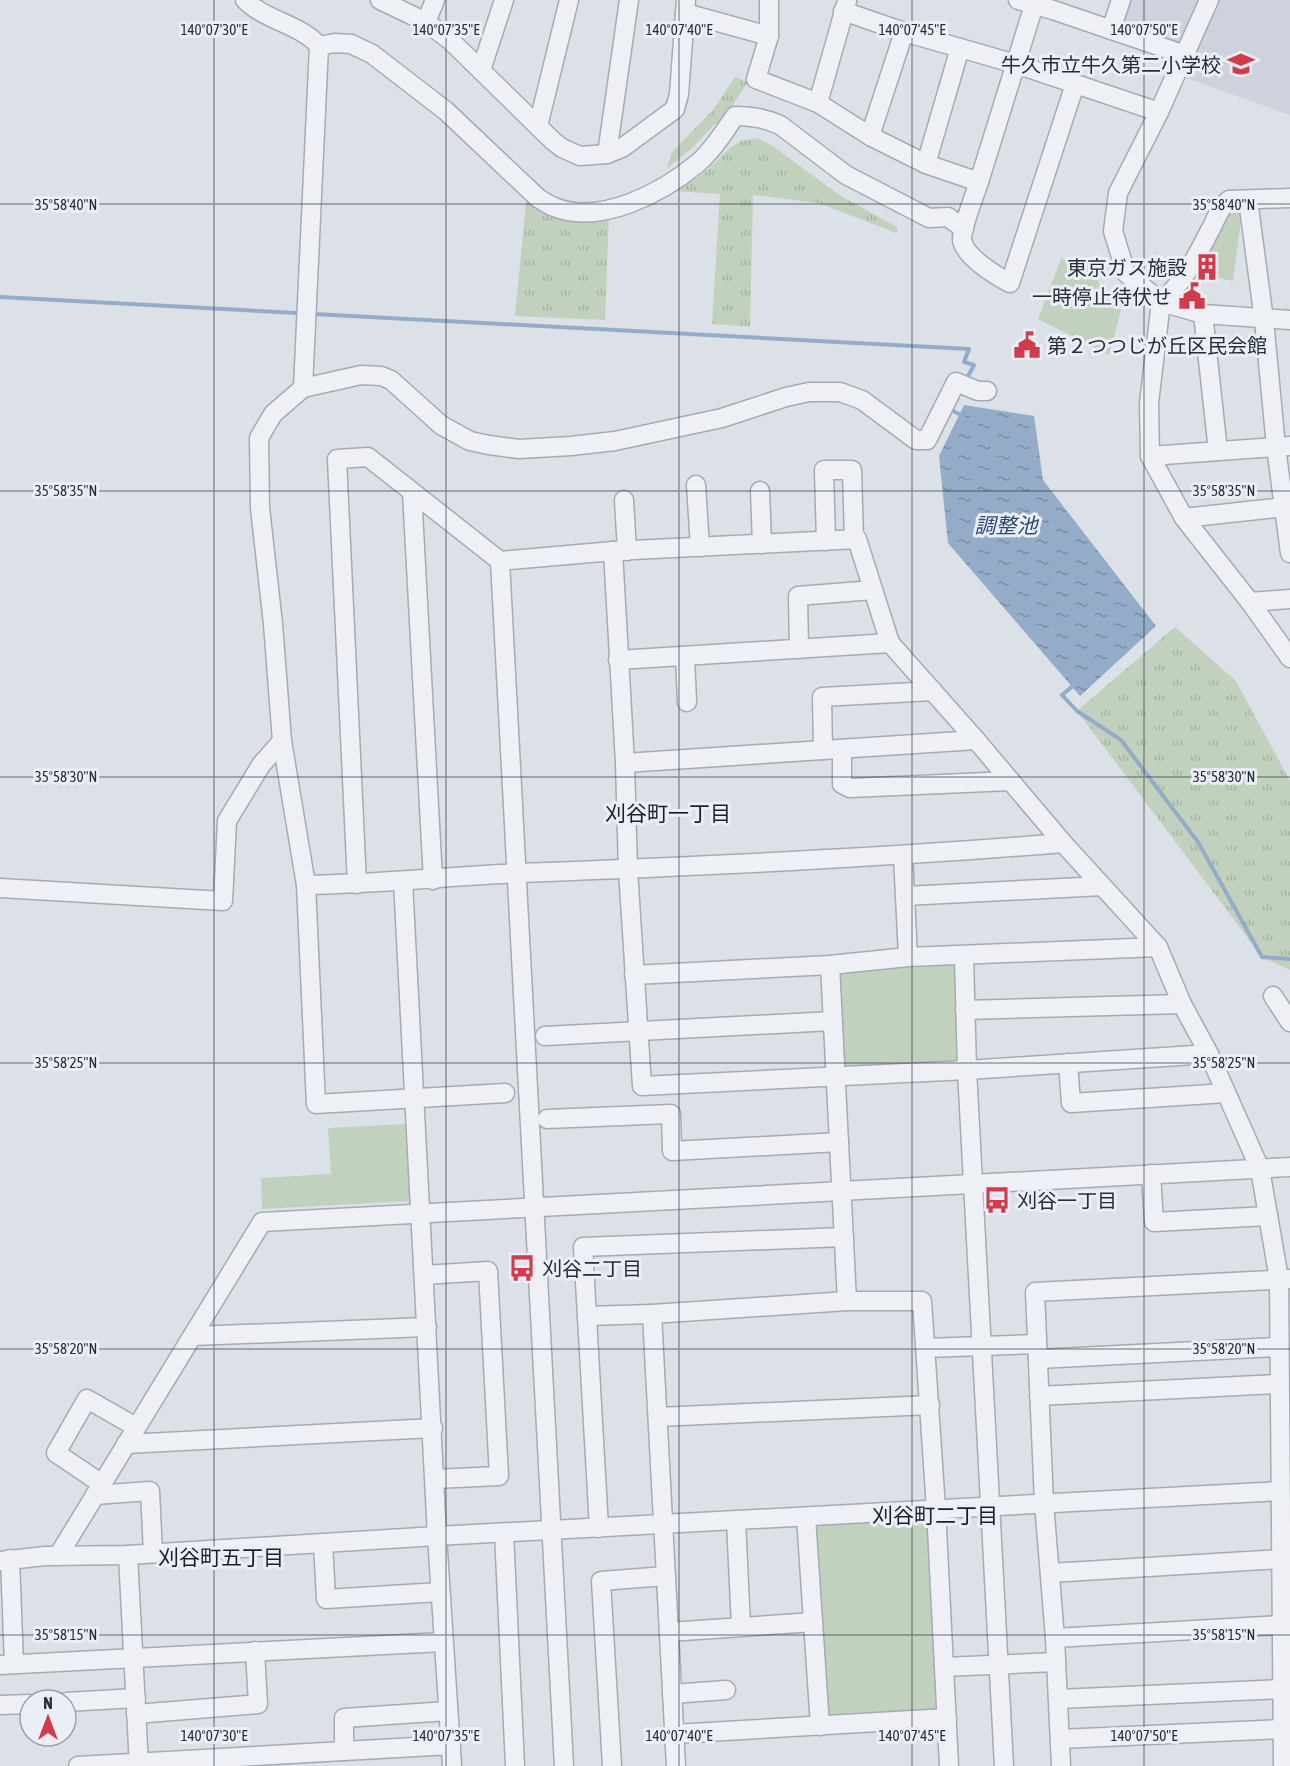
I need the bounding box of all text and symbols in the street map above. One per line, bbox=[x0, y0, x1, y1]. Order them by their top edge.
text: 140°07'30"E bbox=[180, 21, 248, 38]
text: 140°07'35"E bbox=[412, 21, 480, 38]
text: 140°07'40"E bbox=[645, 21, 713, 38]
text: 140°07'45"E bbox=[878, 21, 946, 38]
text: 140°07'50"E bbox=[1110, 21, 1178, 38]
school or university icon: 牛久市立牛久第二小学校 bbox=[1226, 49, 1256, 79]
place label: 牛久市立牛久第二小学校 bbox=[1001, 53, 1221, 76]
text: 35°58'40"N bbox=[35, 196, 97, 213]
text: 35°58'40"N bbox=[1193, 196, 1255, 213]
building icon: 東京ガス施設 bbox=[1192, 252, 1222, 282]
place label: 東京ガス施設 bbox=[1067, 256, 1187, 279]
public building icon: 一時停止待伏せ bbox=[1177, 281, 1207, 311]
place label: 一時停止待伏せ bbox=[1032, 285, 1172, 308]
public building icon: 第２つつじが丘区民会館 bbox=[1012, 330, 1042, 360]
place label: 第２つつじが丘区民会館 bbox=[1047, 334, 1267, 357]
text: 35°58'35"N bbox=[35, 482, 97, 499]
text: 35°58'35"N bbox=[1193, 482, 1255, 499]
water label: 調整池 bbox=[975, 513, 1039, 537]
text: 35°58'30"N bbox=[35, 768, 97, 785]
text: 35°58'30"N bbox=[1193, 768, 1255, 785]
district label: 刈谷町一丁目 bbox=[605, 801, 731, 825]
text: 35°58'25"N bbox=[35, 1054, 97, 1071]
text: 35°58'25"N bbox=[1193, 1054, 1255, 1071]
bus stop icon: 刈谷一丁目 bbox=[982, 1185, 1012, 1215]
place label: 刈谷一丁目 bbox=[1017, 1189, 1117, 1212]
bus stop icon: 刈谷二丁目 bbox=[507, 1253, 537, 1283]
place label: 刈谷二丁目 bbox=[542, 1257, 642, 1280]
text: 35°58'20"N bbox=[35, 1340, 97, 1357]
text: 35°58'20"N bbox=[1193, 1340, 1255, 1357]
district label: 刈谷町二丁目 bbox=[872, 1503, 998, 1527]
district label: 刈谷町五丁目 bbox=[158, 1545, 284, 1569]
text: 35°58'15"N bbox=[35, 1626, 97, 1643]
text: 35°58'15"N bbox=[1193, 1626, 1255, 1643]
north arrow bbox=[18, 1688, 78, 1748]
text: N bbox=[43, 1694, 53, 1712]
text: 140°07'30"E bbox=[180, 1727, 248, 1744]
text: 140°07'35"E bbox=[412, 1727, 480, 1744]
text: 140°07'40"E bbox=[645, 1727, 713, 1744]
text: 140°07'45"E bbox=[878, 1727, 946, 1744]
text: 140°07'50"E bbox=[1110, 1727, 1178, 1744]

